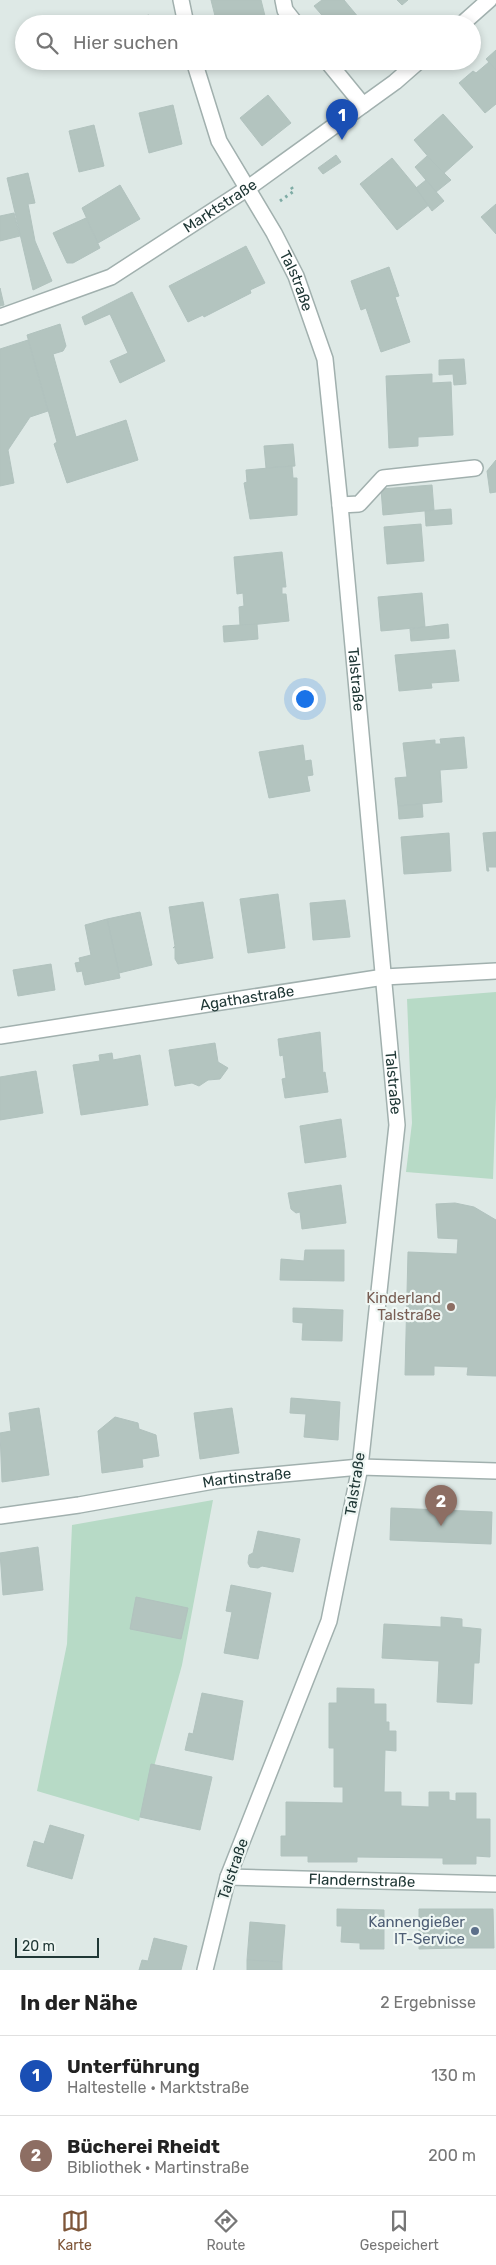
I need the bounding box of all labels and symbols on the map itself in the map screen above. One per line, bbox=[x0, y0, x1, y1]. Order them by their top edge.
pin: 1 bbox=[326, 99, 358, 140]
street label: Marktstraße bbox=[180, 176, 260, 237]
street label: Talstraße bbox=[276, 248, 317, 314]
street label: Talstraße bbox=[344, 647, 368, 712]
your location bbox=[292, 686, 318, 712]
street label: Agathastraße bbox=[199, 982, 295, 1014]
street label: Talstraße bbox=[381, 1050, 405, 1115]
place label: Kinderland Talstraße bbox=[366, 1289, 441, 1324]
marker: Kinderland Talstraße bbox=[445, 1301, 457, 1313]
street label: Talstraße bbox=[341, 1451, 369, 1517]
street label: Martinstraße bbox=[201, 1464, 292, 1492]
pin: 2 bbox=[425, 1485, 457, 1526]
street label: Talstraße bbox=[214, 1836, 252, 1902]
street label: Flandernstraße bbox=[308, 1870, 415, 1891]
place label: Kannengießer IT-Service bbox=[368, 1913, 465, 1948]
marker: Kannengießer IT-Service bbox=[469, 1925, 481, 1937]
scale bar bbox=[15, 1935, 99, 1958]

